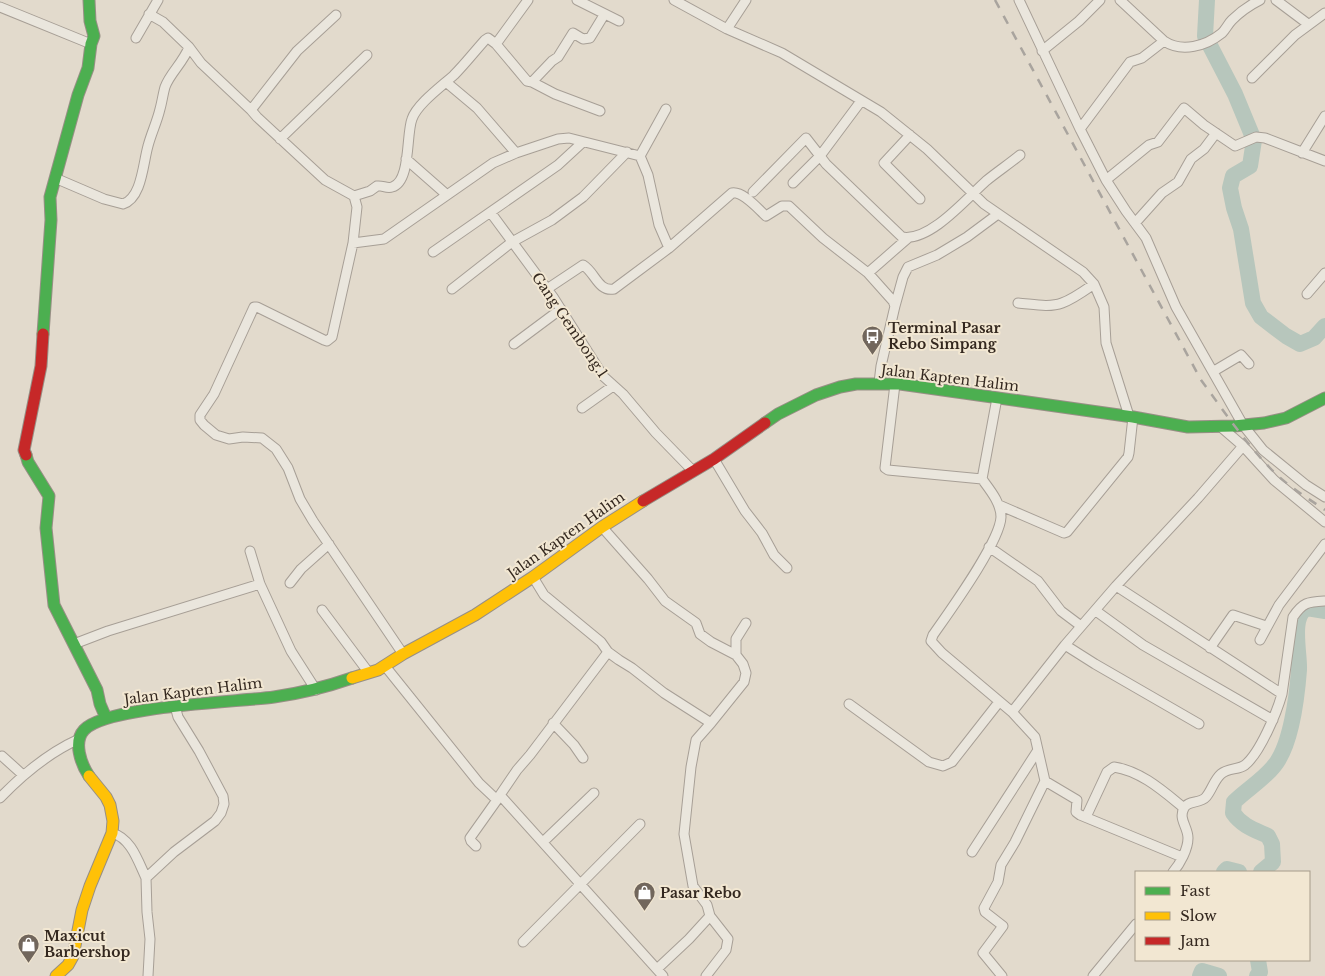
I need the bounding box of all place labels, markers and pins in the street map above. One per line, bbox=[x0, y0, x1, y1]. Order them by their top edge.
place label: Terminal Pasar Rebo Simpang bbox=[888, 319, 1001, 353]
bus stop icon: Terminal Pasar Rebo Simpang bbox=[860, 324, 884, 355]
shop icon: Pasar Rebo bbox=[632, 881, 656, 912]
place label: Pasar Rebo bbox=[660, 884, 741, 902]
place label: Maxicut Barbershop bbox=[44, 927, 131, 961]
shop icon: Maxicut Barbershop bbox=[16, 932, 40, 963]

